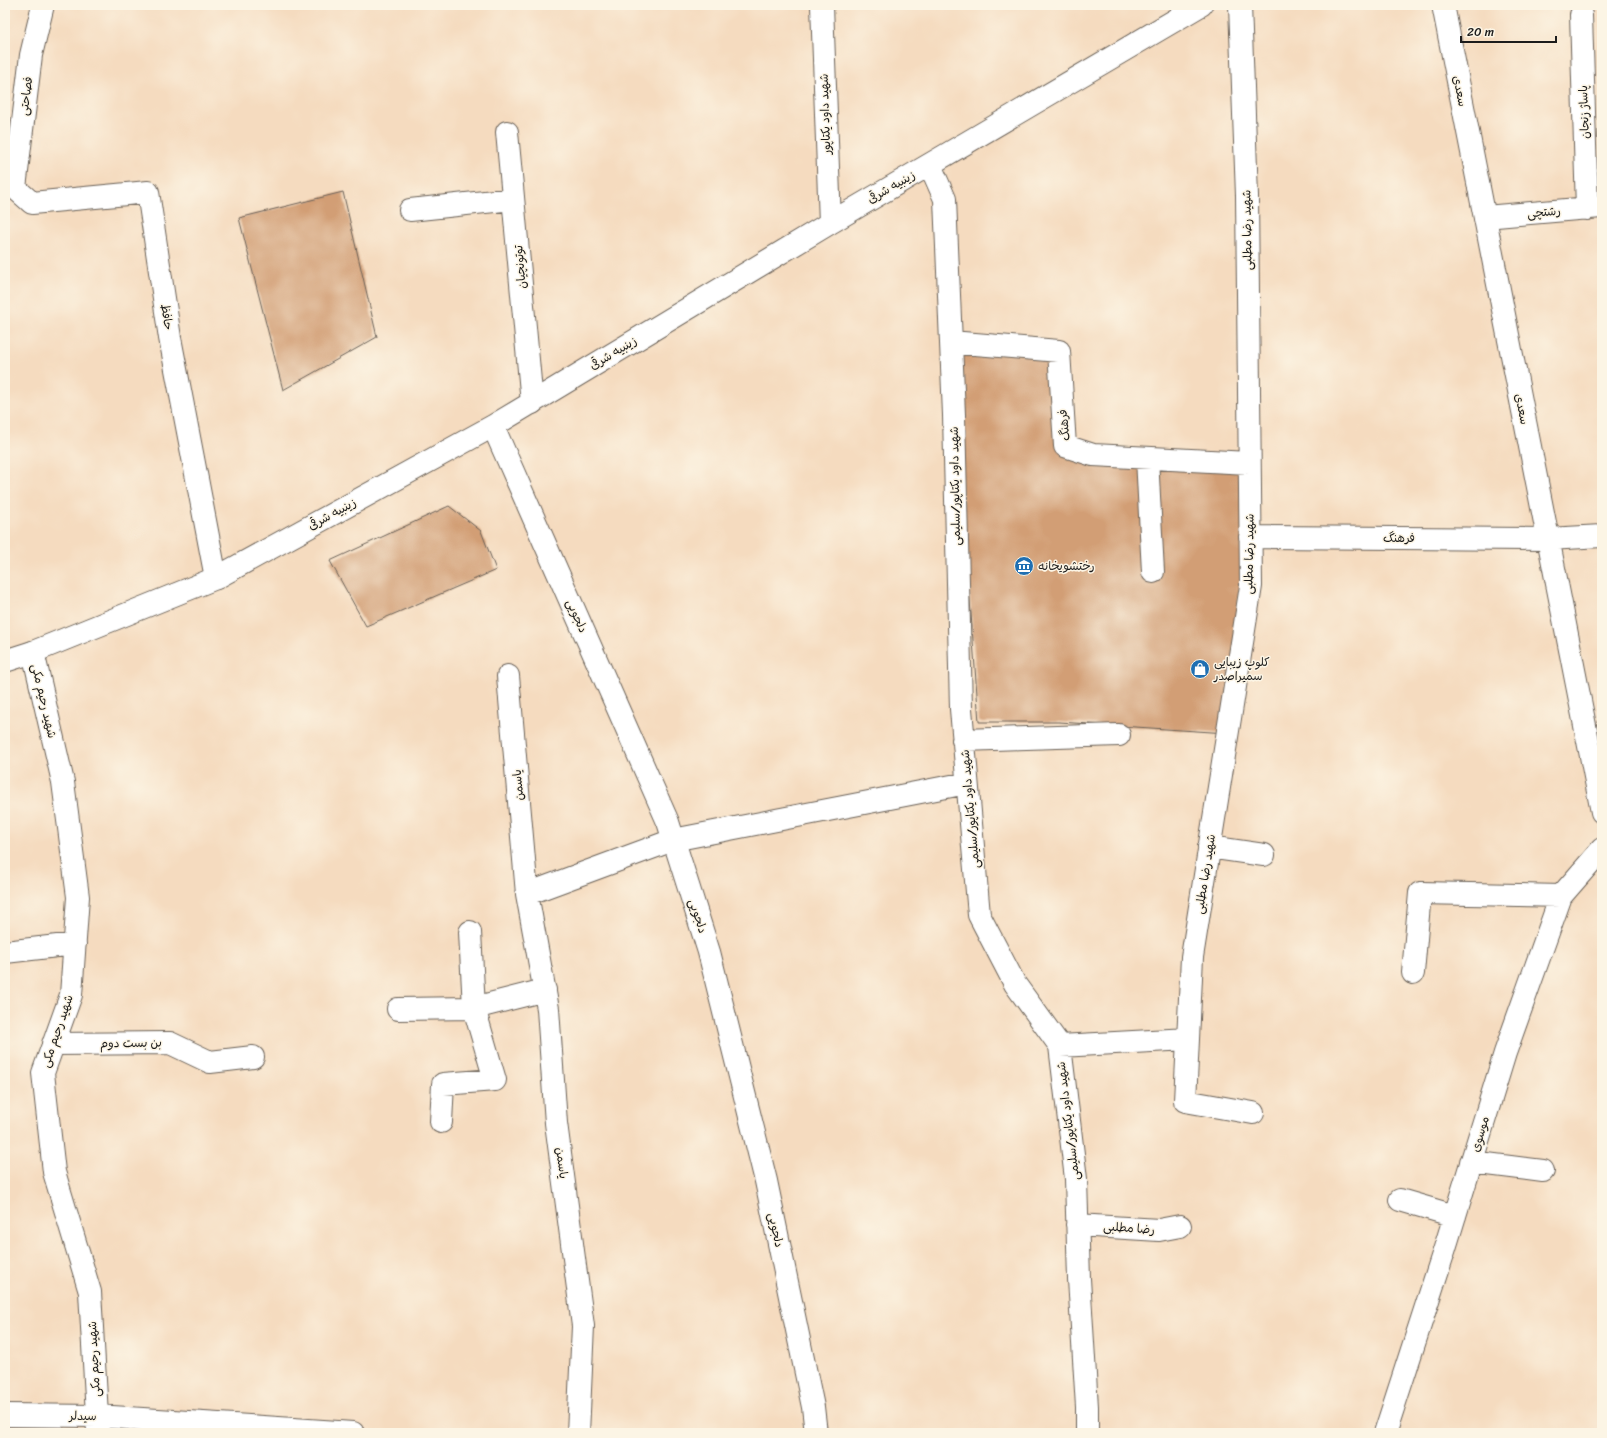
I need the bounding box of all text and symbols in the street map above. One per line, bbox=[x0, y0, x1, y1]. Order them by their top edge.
scale bar bbox=[1461, 18, 1556, 44]
text: 20 m bbox=[1467, 21, 1494, 43]
street label: شهید داود یکتاپور bbox=[813, 73, 837, 156]
street label: سعدی bbox=[1446, 74, 1474, 108]
street label: فصاحتی bbox=[13, 75, 39, 117]
street label: پاساژ زنجان bbox=[1572, 85, 1596, 139]
street label: زینبیه شرقی bbox=[863, 164, 919, 210]
street label: شهید رضا مطلبی bbox=[1235, 189, 1259, 271]
street label: رشتچی bbox=[1526, 200, 1562, 224]
street label: توتونچیان bbox=[507, 244, 533, 290]
street label: حافظ bbox=[154, 302, 180, 332]
street label: زینبیه شرقی bbox=[585, 330, 641, 376]
street label: سعدی bbox=[1508, 392, 1536, 426]
street label: فرهنگ bbox=[1051, 408, 1077, 442]
street label: شهید داود یکتاپور/سلیمی bbox=[943, 426, 967, 546]
street label: زینبیه شرقی bbox=[304, 492, 360, 536]
street label: شهید رضا مطلبی bbox=[1237, 513, 1261, 595]
street label: فرهنگ bbox=[1383, 527, 1415, 549]
museum icon: رختشویخانه bbox=[1013, 555, 1035, 577]
place label: رختشویخانه bbox=[1038, 555, 1095, 577]
street label: دلجویی bbox=[560, 595, 594, 637]
place label: کلوپ زیبایی سمیراصدر bbox=[1213, 651, 1270, 687]
shop icon: کلوپ زیبایی سمیراصدر bbox=[1189, 658, 1211, 680]
street label: شهید رحیم مکی bbox=[25, 662, 63, 740]
street label: شهید داود یکتاپور/سلیمی bbox=[954, 749, 986, 869]
street label: یاسمن bbox=[506, 768, 530, 802]
street label: شهید رضا مطلبی bbox=[1188, 832, 1222, 916]
street label: دلجویی bbox=[682, 896, 714, 936]
street label: شهید رحیم مکی bbox=[34, 992, 80, 1070]
street label: بن بست دوم bbox=[100, 1031, 162, 1055]
street label: شهید داود یکتاپور/سلیمی bbox=[1050, 1060, 1086, 1182]
street label: موسوی bbox=[1464, 1113, 1496, 1155]
street label: یاسمن bbox=[549, 1146, 575, 1180]
street label: دلجویی bbox=[762, 1211, 790, 1249]
street label: رضا مطلبی bbox=[1102, 1215, 1156, 1241]
street label: شهید رحیم مکی bbox=[81, 1321, 107, 1397]
street label: سیدلر bbox=[68, 1405, 97, 1427]

